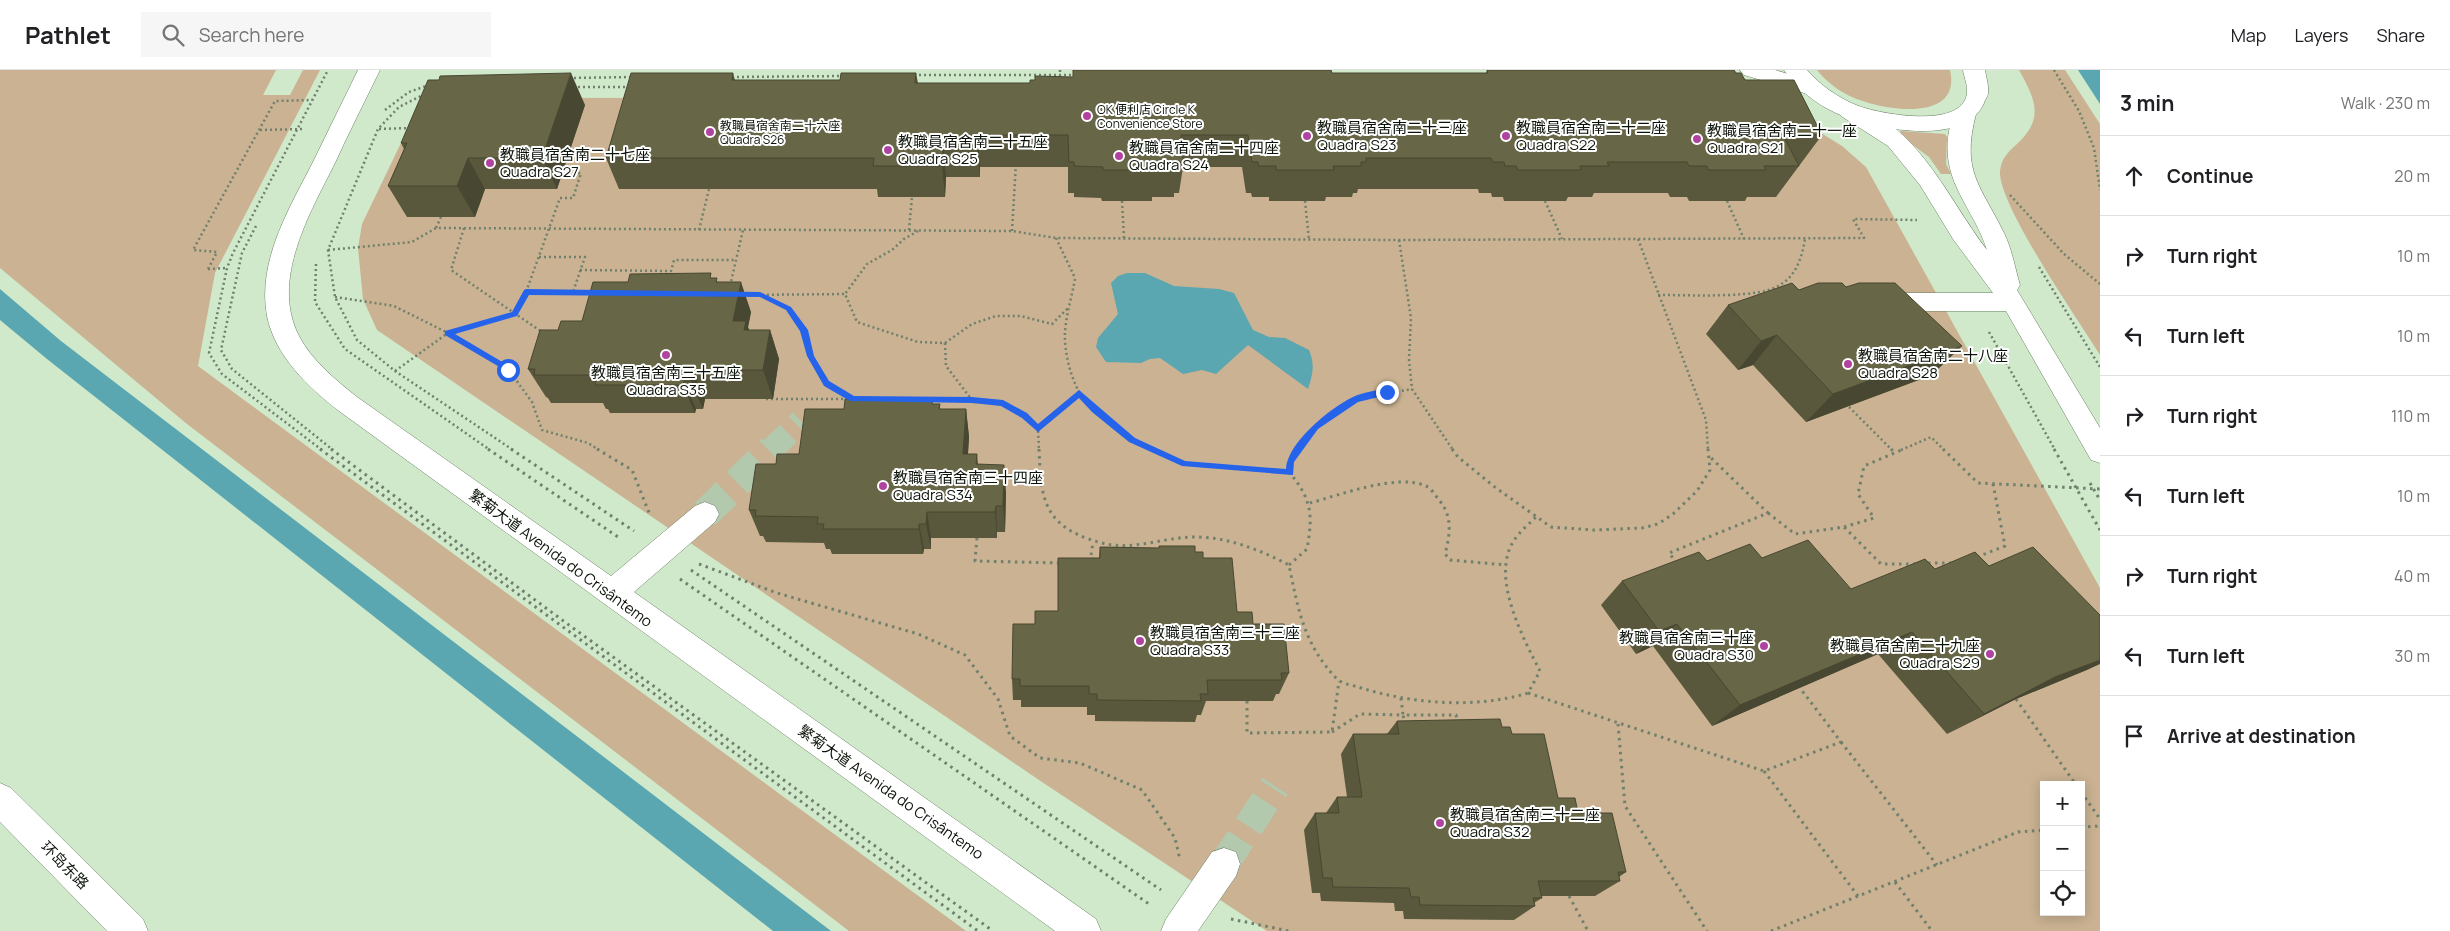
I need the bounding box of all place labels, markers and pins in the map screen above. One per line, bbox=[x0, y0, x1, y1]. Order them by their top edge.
place label: OK 便利店 Circle K Convenience Store bbox=[1097, 101, 1203, 132]
marker: OK 便利店 Circle K Convenience Store bbox=[1081, 110, 1093, 122]
place label: 教職員宿舍南二十六座 Quadra S26 bbox=[720, 117, 840, 148]
place label: 教職員宿舍南二十三座 Quadra S23 bbox=[1317, 117, 1467, 155]
place label: 教職員宿舍南二十二座 Quadra S22 bbox=[1516, 117, 1666, 155]
place label: 教職員宿舍南二十一座 Quadra S21 bbox=[1707, 120, 1857, 158]
marker: 教職員宿舍南二十六座 Quadra S26 bbox=[704, 126, 716, 138]
marker: 教職員宿舍南二十三座 Quadra S23 bbox=[1301, 130, 1313, 142]
marker: 教職員宿舍南二十二座 Quadra S22 bbox=[1500, 130, 1512, 142]
place label: 教職員宿舍南二十五座 Quadra S25 bbox=[898, 131, 1048, 169]
marker: 教職員宿舍南二十一座 Quadra S21 bbox=[1691, 133, 1703, 145]
place label: 教職員宿舍南二十四座 Quadra S24 bbox=[1129, 137, 1279, 175]
place label: 教職員宿舍南二十七座 Quadra S27 bbox=[500, 144, 650, 182]
marker: 教職員宿舍南二十五座 Quadra S25 bbox=[882, 144, 894, 156]
marker: 教職員宿舍南二十四座 Quadra S24 bbox=[1113, 150, 1125, 162]
marker: 教職員宿舍南二十七座 Quadra S27 bbox=[484, 157, 496, 169]
place label: 教職員宿舍南二十八座 Quadra S28 bbox=[1858, 345, 2008, 383]
marker: 教職員宿舍南三十五座 Quadra S35 bbox=[660, 349, 672, 361]
marker: 教職員宿舍南二十八座 Quadra S28 bbox=[1842, 358, 1854, 370]
place label: 教職員宿舍南三十五座 Quadra S35 bbox=[591, 362, 741, 400]
place label: 教職員宿舍南三十四座 Quadra S34 bbox=[893, 467, 1043, 505]
marker: 教職員宿舍南三十四座 Quadra S34 bbox=[877, 480, 889, 492]
place label: 教職員宿舍南三十三座 Quadra S33 bbox=[1150, 622, 1300, 660]
place label: 教職員宿舍南三十座 Quadra S30 bbox=[1619, 627, 1754, 665]
marker: 教職員宿舍南三十三座 Quadra S33 bbox=[1134, 635, 1146, 647]
place label: 教職員宿舍南二十九座 Quadra S29 bbox=[1830, 635, 1980, 673]
marker: 教職員宿舍南三十座 Quadra S30 bbox=[1758, 640, 1770, 652]
marker: 教職員宿舍南二十九座 Quadra S29 bbox=[1984, 648, 1996, 660]
place label: 教職員宿舍南三十二座 Quadra S32 bbox=[1450, 804, 1600, 842]
marker: 教職員宿舍南三十二座 Quadra S32 bbox=[1434, 817, 1446, 829]

